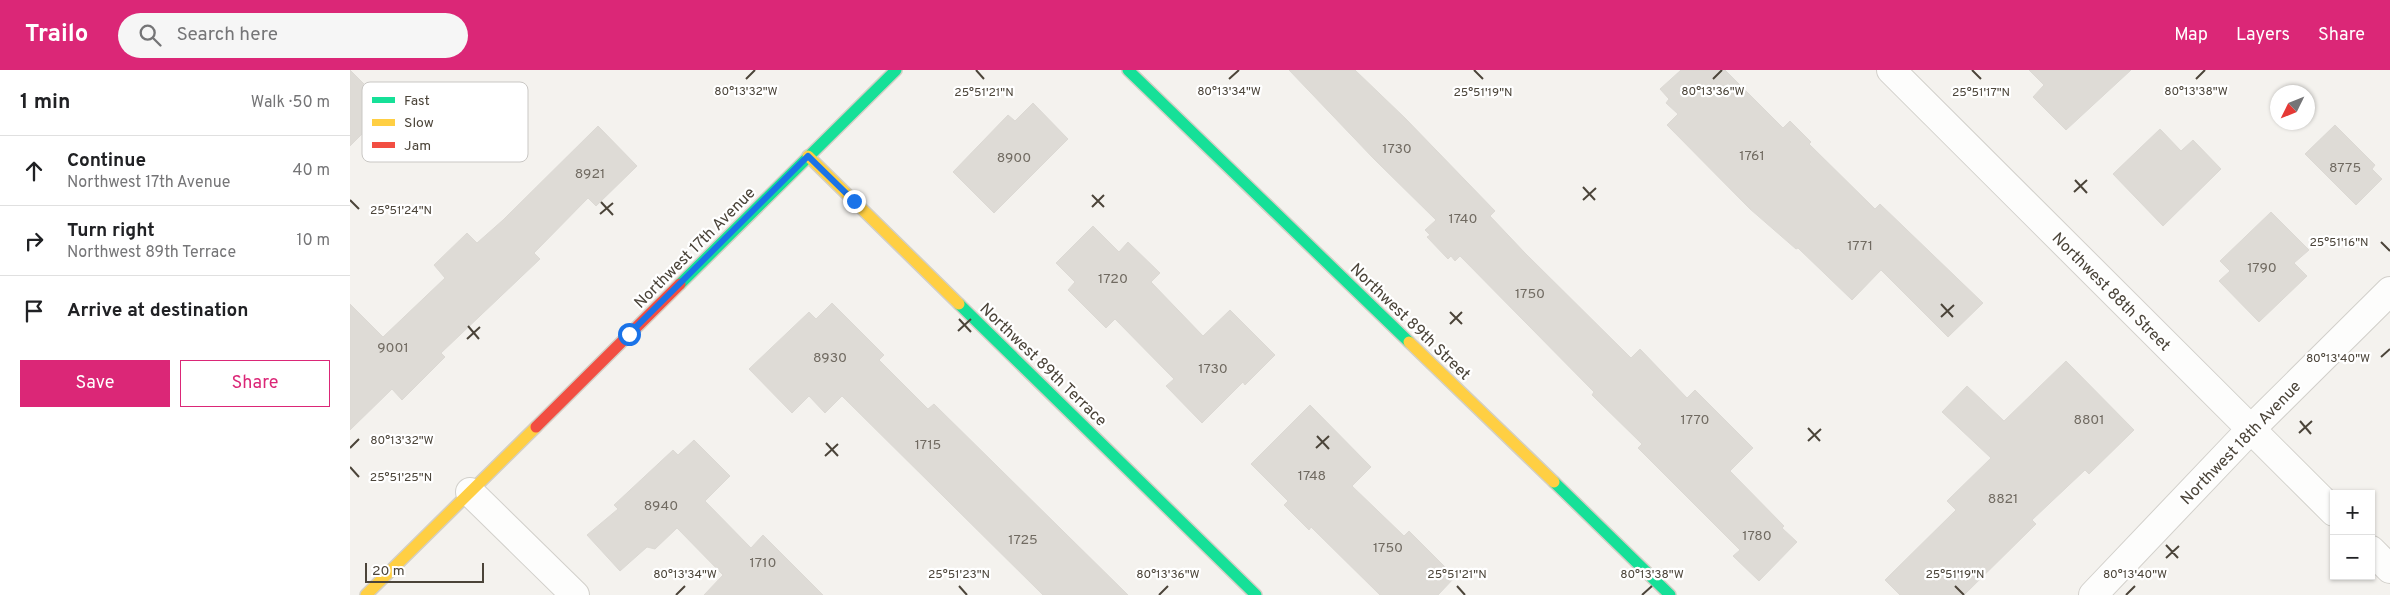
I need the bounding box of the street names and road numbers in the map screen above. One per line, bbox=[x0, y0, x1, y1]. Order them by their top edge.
street label: Northwest 17th Avenue bbox=[631, 184, 760, 313]
street label: Northwest 88th Street bbox=[2047, 229, 2174, 356]
street label: Northwest 89th Street bbox=[1345, 260, 1474, 385]
street label: Northwest 89th Terrace bbox=[975, 300, 1110, 431]
street label: Northwest 18th Avenue bbox=[2177, 377, 2306, 510]

